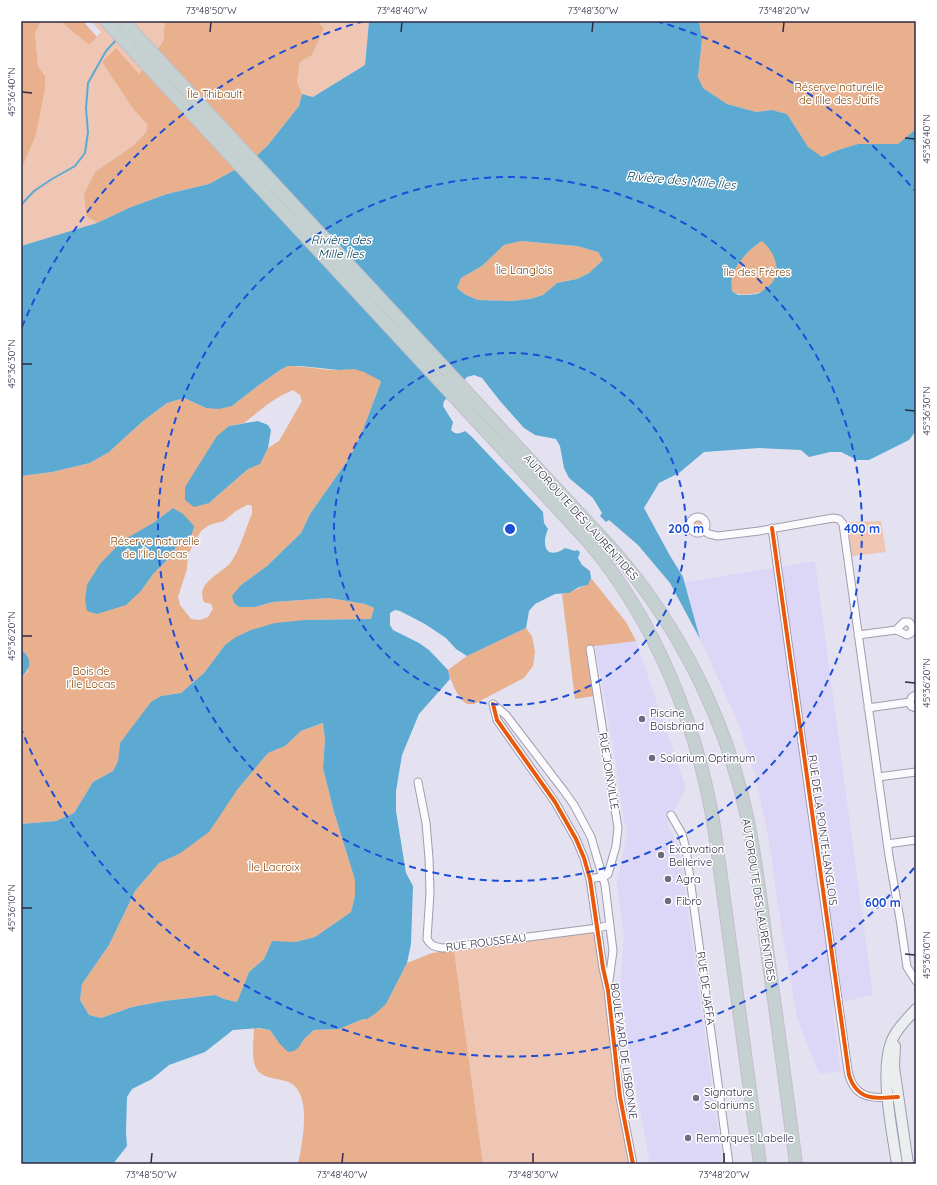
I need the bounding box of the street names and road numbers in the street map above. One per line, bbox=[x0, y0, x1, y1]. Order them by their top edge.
street label: AUTOROUTE DES LAURENTIDES bbox=[521, 451, 641, 583]
street label: RUE JOINVILLE bbox=[596, 731, 622, 811]
street label: RUE DE LA POINTE-LANGLOIS bbox=[805, 754, 841, 906]
street label: AUTOROUTE DES LAURENTIDES bbox=[739, 818, 779, 982]
street label: RUE ROUSSEAU bbox=[445, 930, 527, 954]
street label: RUE DE JAFFA bbox=[694, 950, 718, 1026]
street label: BOULEVARD DE LISBONNE bbox=[607, 982, 641, 1120]

